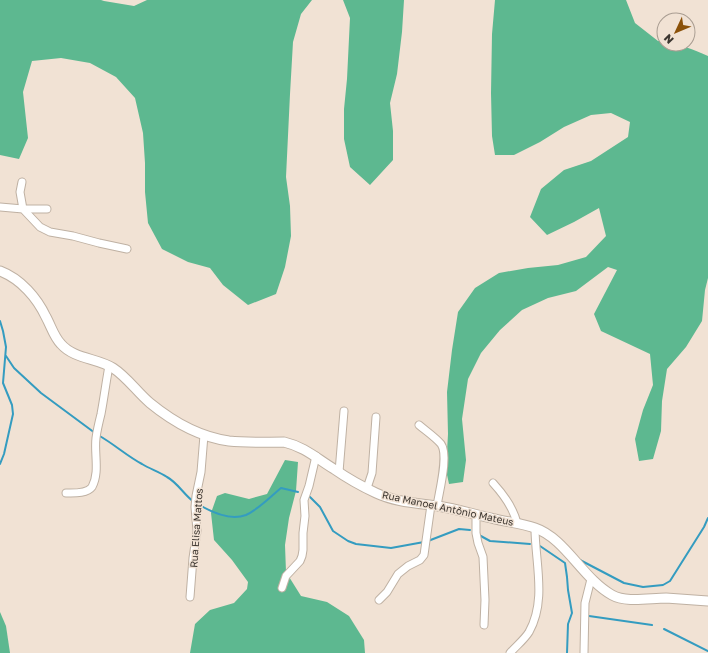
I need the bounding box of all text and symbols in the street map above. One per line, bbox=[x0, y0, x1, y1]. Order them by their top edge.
north arrow bbox=[656, 12, 696, 52]
text: N bbox=[661, 32, 676, 47]
street label: Rua Elisa Mattos bbox=[187, 488, 205, 568]
street label: Rua Manoel Antônio Mateus bbox=[381, 488, 515, 528]

